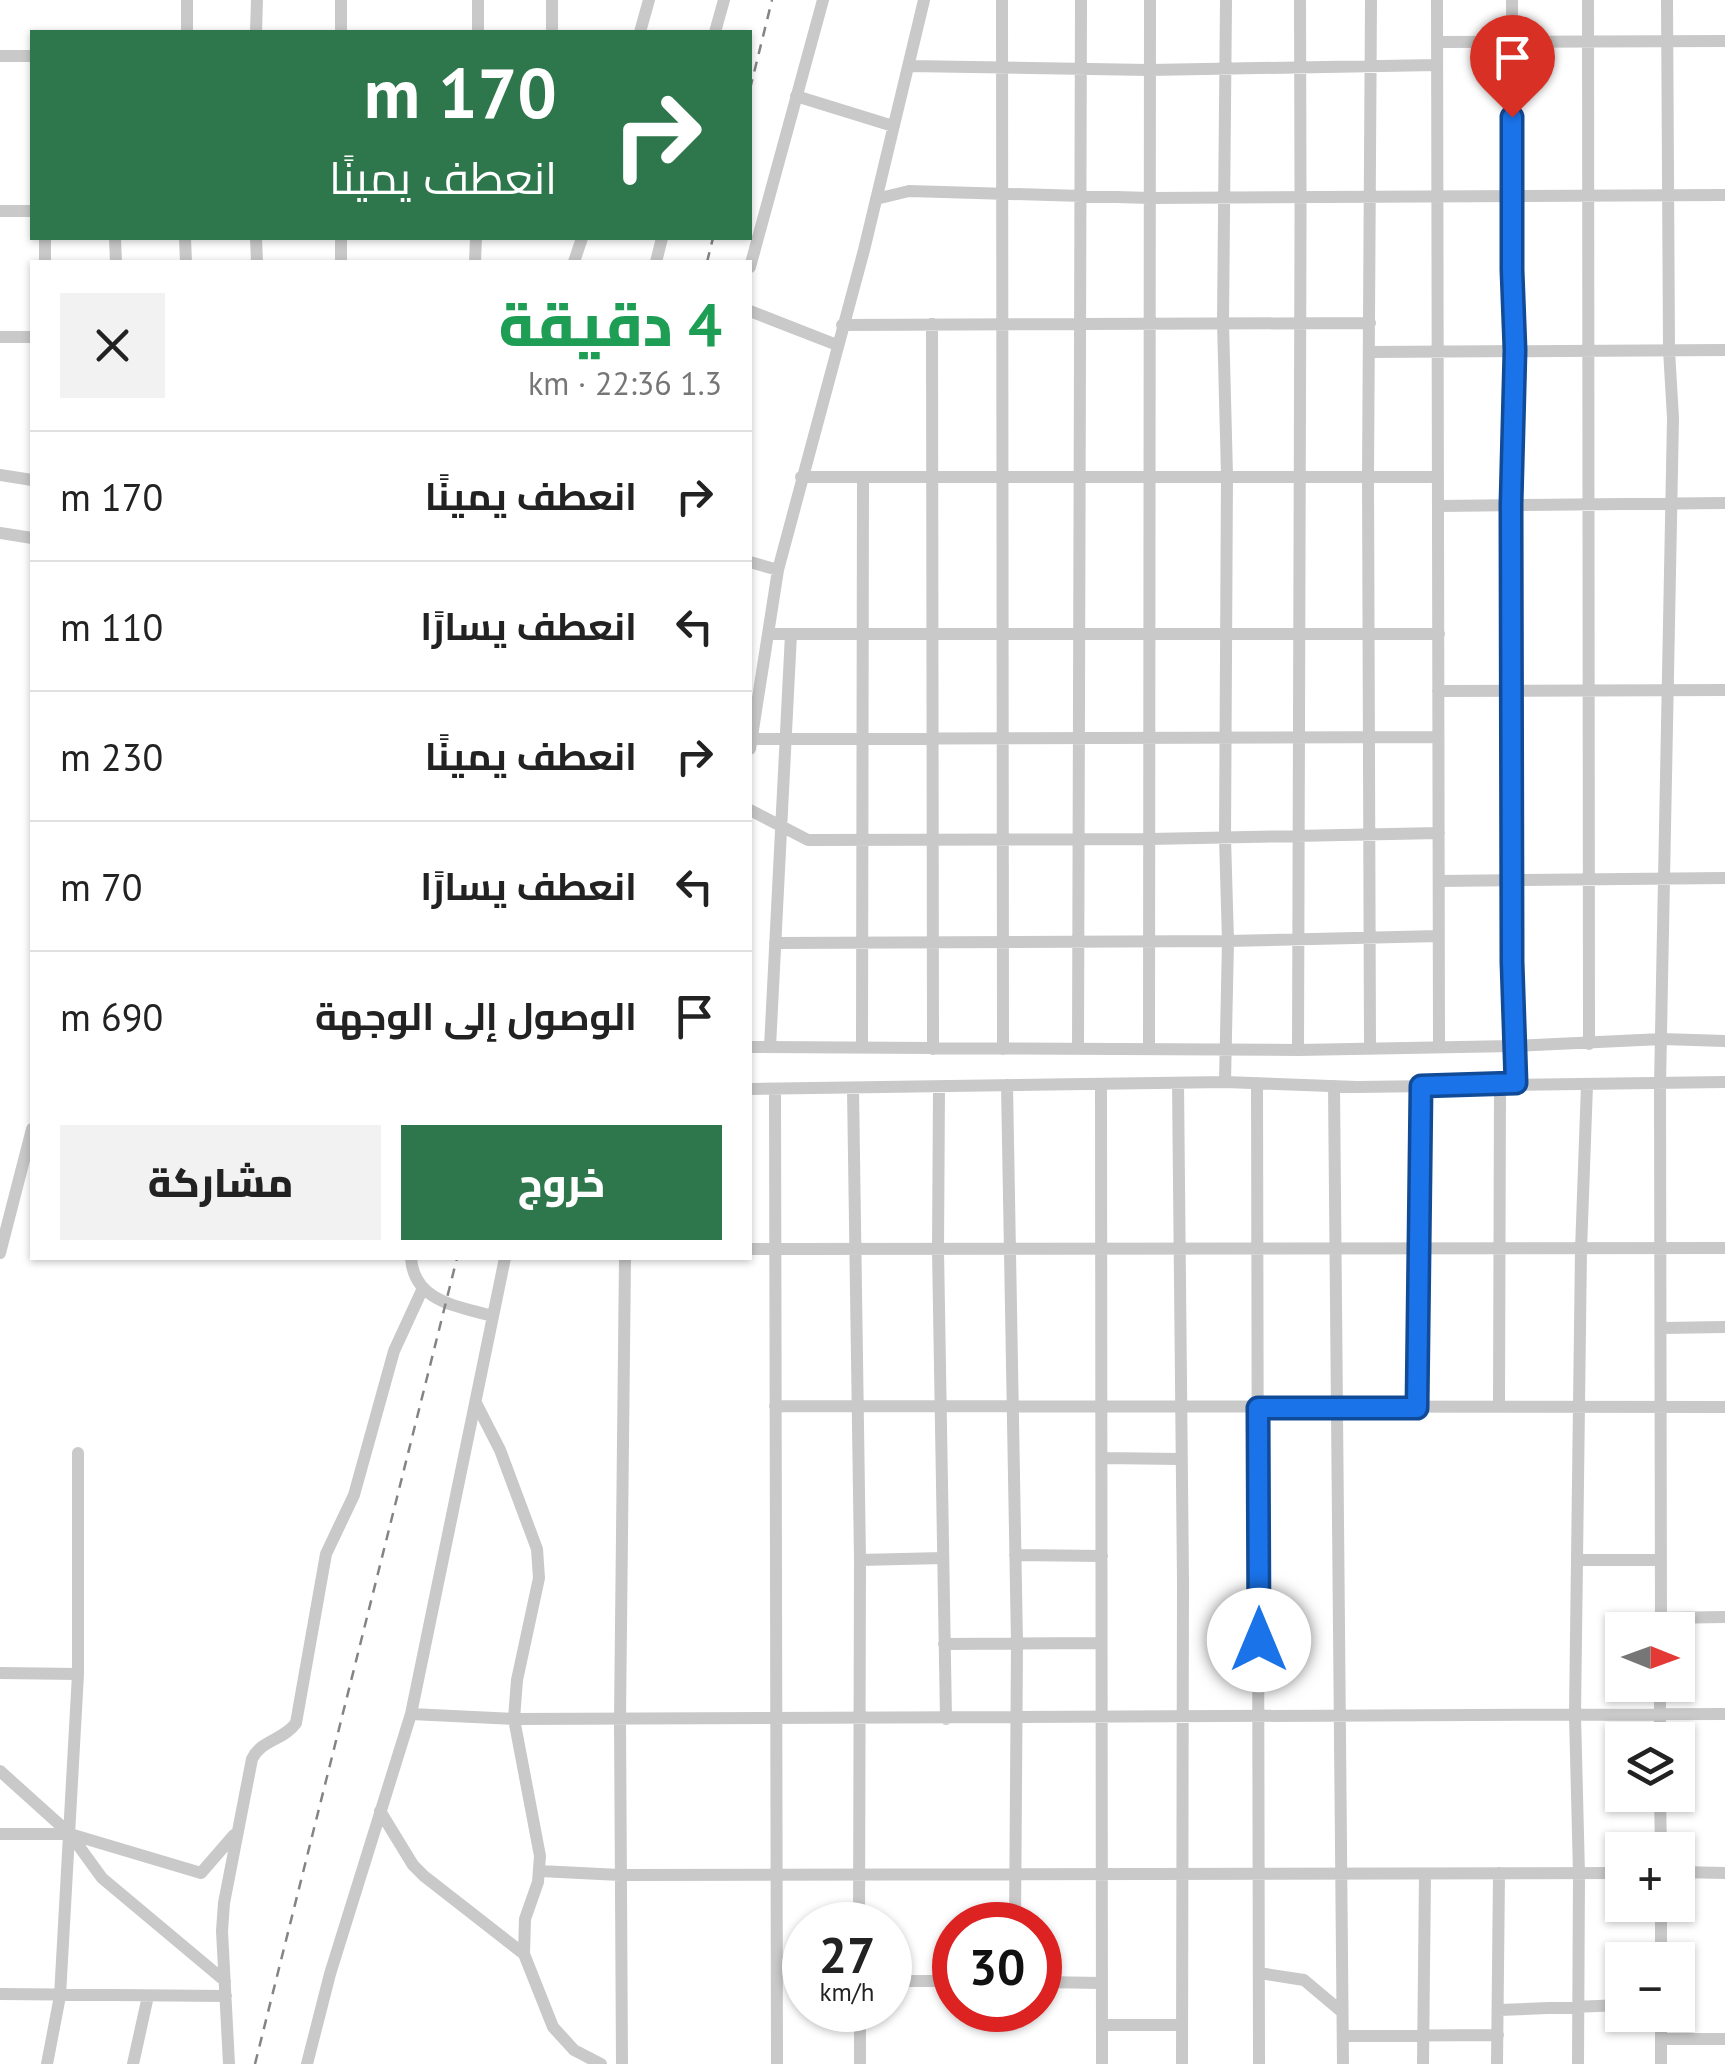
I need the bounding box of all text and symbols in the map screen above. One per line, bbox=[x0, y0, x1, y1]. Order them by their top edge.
pin bbox=[1470, 15, 1555, 118]
icon: arrive bbox=[1485, 30, 1540, 85]
text: 170 m bbox=[364, 47, 557, 137]
icon: right bbox=[592, 70, 722, 200]
text: انعطف يمينًا bbox=[329, 148, 557, 206]
text: 4 دقيقة bbox=[499, 285, 722, 363]
button: close bbox=[60, 293, 165, 398]
text: 1.3 km · 22:36 bbox=[528, 362, 722, 404]
icon: right bbox=[667, 469, 722, 524]
text: انعطف يمينًا bbox=[425, 471, 637, 520]
text: 170 m bbox=[60, 472, 163, 521]
icon: left bbox=[667, 599, 722, 654]
text: انعطف يسارًا bbox=[420, 601, 637, 650]
text: 110 m bbox=[60, 602, 163, 651]
icon: right bbox=[667, 729, 722, 784]
text: انعطف يمينًا bbox=[425, 731, 637, 780]
text: 230 m bbox=[60, 732, 163, 781]
icon: left bbox=[667, 859, 722, 914]
text: انعطف يسارًا bbox=[420, 861, 637, 910]
text: 70 m bbox=[60, 862, 142, 911]
icon: arrive bbox=[667, 989, 722, 1044]
text: الوصول إلى الوجهة bbox=[315, 991, 637, 1040]
text: 690 m bbox=[60, 992, 163, 1041]
button: مشاركة bbox=[60, 1125, 381, 1240]
button: خروج bbox=[401, 1125, 722, 1240]
position arrow bbox=[1207, 1588, 1311, 1692]
north arrow bbox=[1605, 1612, 1695, 1702]
map controls bbox=[1605, 1612, 1695, 2032]
button: layers bbox=[1605, 1722, 1695, 1812]
button: + bbox=[1605, 1832, 1695, 1922]
speed limit sign: 30 bbox=[932, 1902, 1062, 2032]
text: 27 bbox=[819, 1922, 875, 1987]
button: − bbox=[1605, 1942, 1695, 2032]
text: km/h bbox=[820, 1976, 874, 2008]

